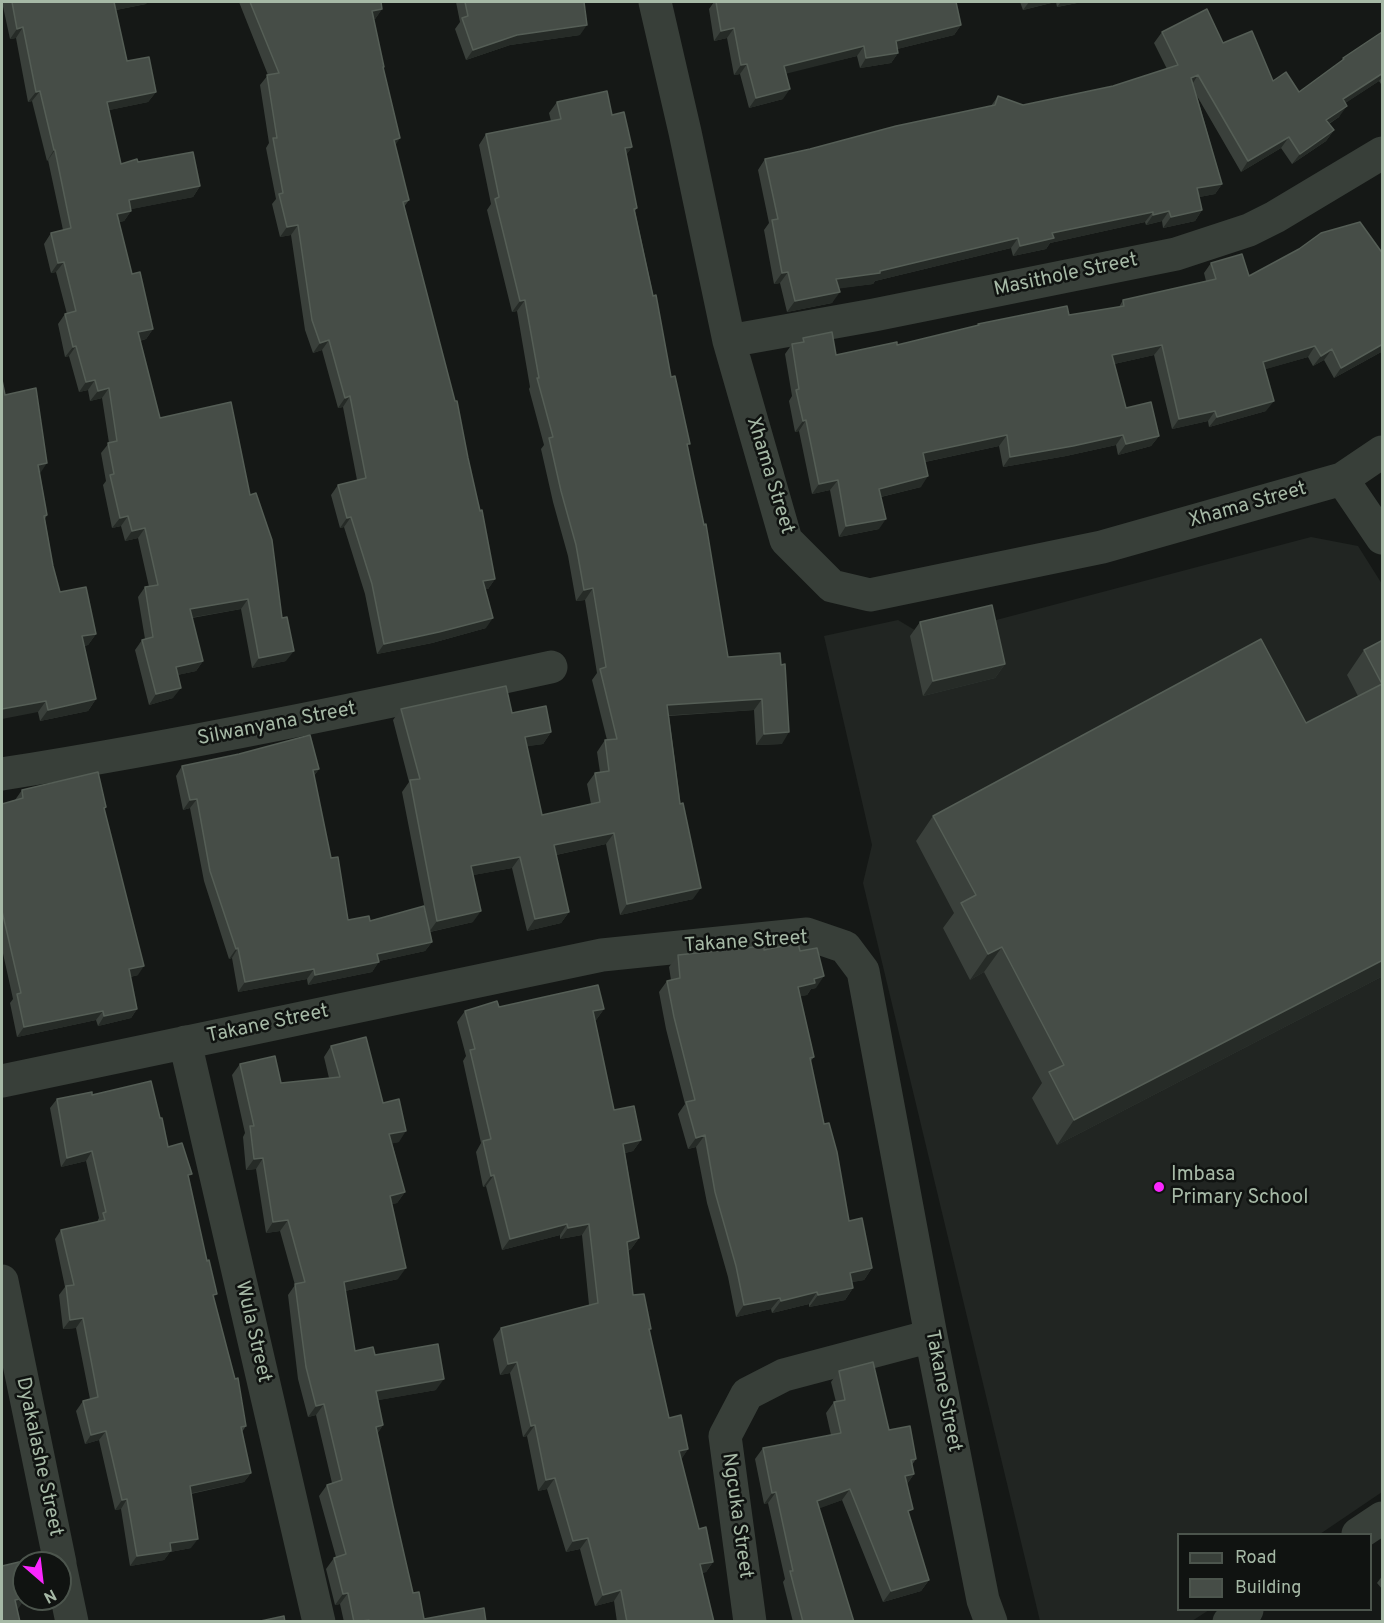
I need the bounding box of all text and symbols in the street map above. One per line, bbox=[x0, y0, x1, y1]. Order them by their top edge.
street label: Masithole Street bbox=[992, 249, 1140, 303]
street label: Xhama Street bbox=[740, 415, 798, 537]
street label: Xhama Street bbox=[1186, 478, 1310, 534]
street label: Silwanyana Street bbox=[196, 698, 358, 752]
street label: Takane Street bbox=[683, 927, 809, 959]
street label: Takane Street bbox=[205, 1000, 331, 1050]
place label: Imbasa Primary School bbox=[1171, 1164, 1308, 1211]
marker: Imbasa Primary School bbox=[1152, 1180, 1166, 1194]
street label: Wula Street bbox=[229, 1279, 275, 1385]
street label: Takane Street bbox=[918, 1328, 966, 1454]
street label: Dyakalashe Street bbox=[9, 1375, 67, 1539]
street label: Ngcuka Street bbox=[715, 1452, 757, 1580]
legend bbox=[1177, 1533, 1372, 1611]
text: Road bbox=[1235, 1547, 1277, 1570]
north arrow bbox=[12, 1551, 72, 1611]
text: Building bbox=[1235, 1577, 1301, 1600]
text: N bbox=[40, 1584, 59, 1607]

